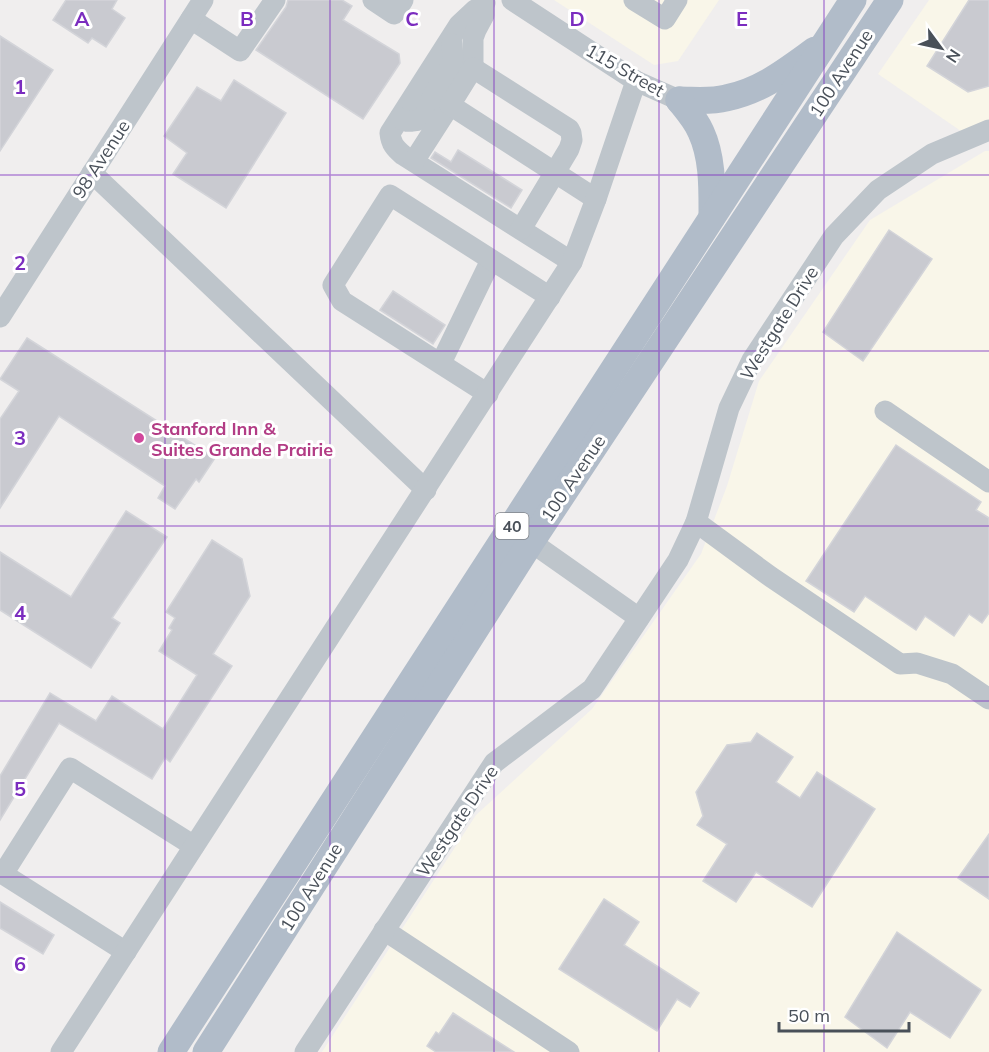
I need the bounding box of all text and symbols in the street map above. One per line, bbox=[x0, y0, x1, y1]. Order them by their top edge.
text: A bbox=[75, 6, 90, 31]
text: B bbox=[240, 6, 254, 31]
text: C bbox=[405, 6, 419, 31]
text: D bbox=[569, 6, 585, 31]
text: E bbox=[736, 6, 748, 31]
north arrow bbox=[911, 18, 971, 78]
street label: 100 Avenue bbox=[804, 25, 878, 121]
street label: 115 Street bbox=[582, 38, 668, 102]
text: N bbox=[942, 46, 965, 67]
text: 1 bbox=[14, 74, 26, 99]
street label: 98 Avenue bbox=[67, 115, 135, 203]
text: 2 bbox=[14, 250, 26, 275]
street label: Westgate Drive bbox=[735, 262, 823, 384]
place label: Stanford Inn & Suites Grande Prairie bbox=[151, 417, 333, 461]
text: 3 bbox=[14, 425, 26, 450]
street label: 100 Avenue bbox=[536, 430, 610, 526]
marker: Stanford Inn & Suites Grande Prairie bbox=[132, 431, 146, 445]
road number: 40 bbox=[496, 513, 528, 539]
text: 4 bbox=[14, 600, 26, 625]
street label: Westgate Drive bbox=[411, 761, 503, 881]
text: 5 bbox=[14, 776, 26, 801]
street label: 100 Avenue bbox=[275, 839, 347, 935]
text: 6 bbox=[14, 951, 26, 976]
scale bar bbox=[779, 995, 910, 1033]
text: 50 m bbox=[788, 1004, 830, 1027]

